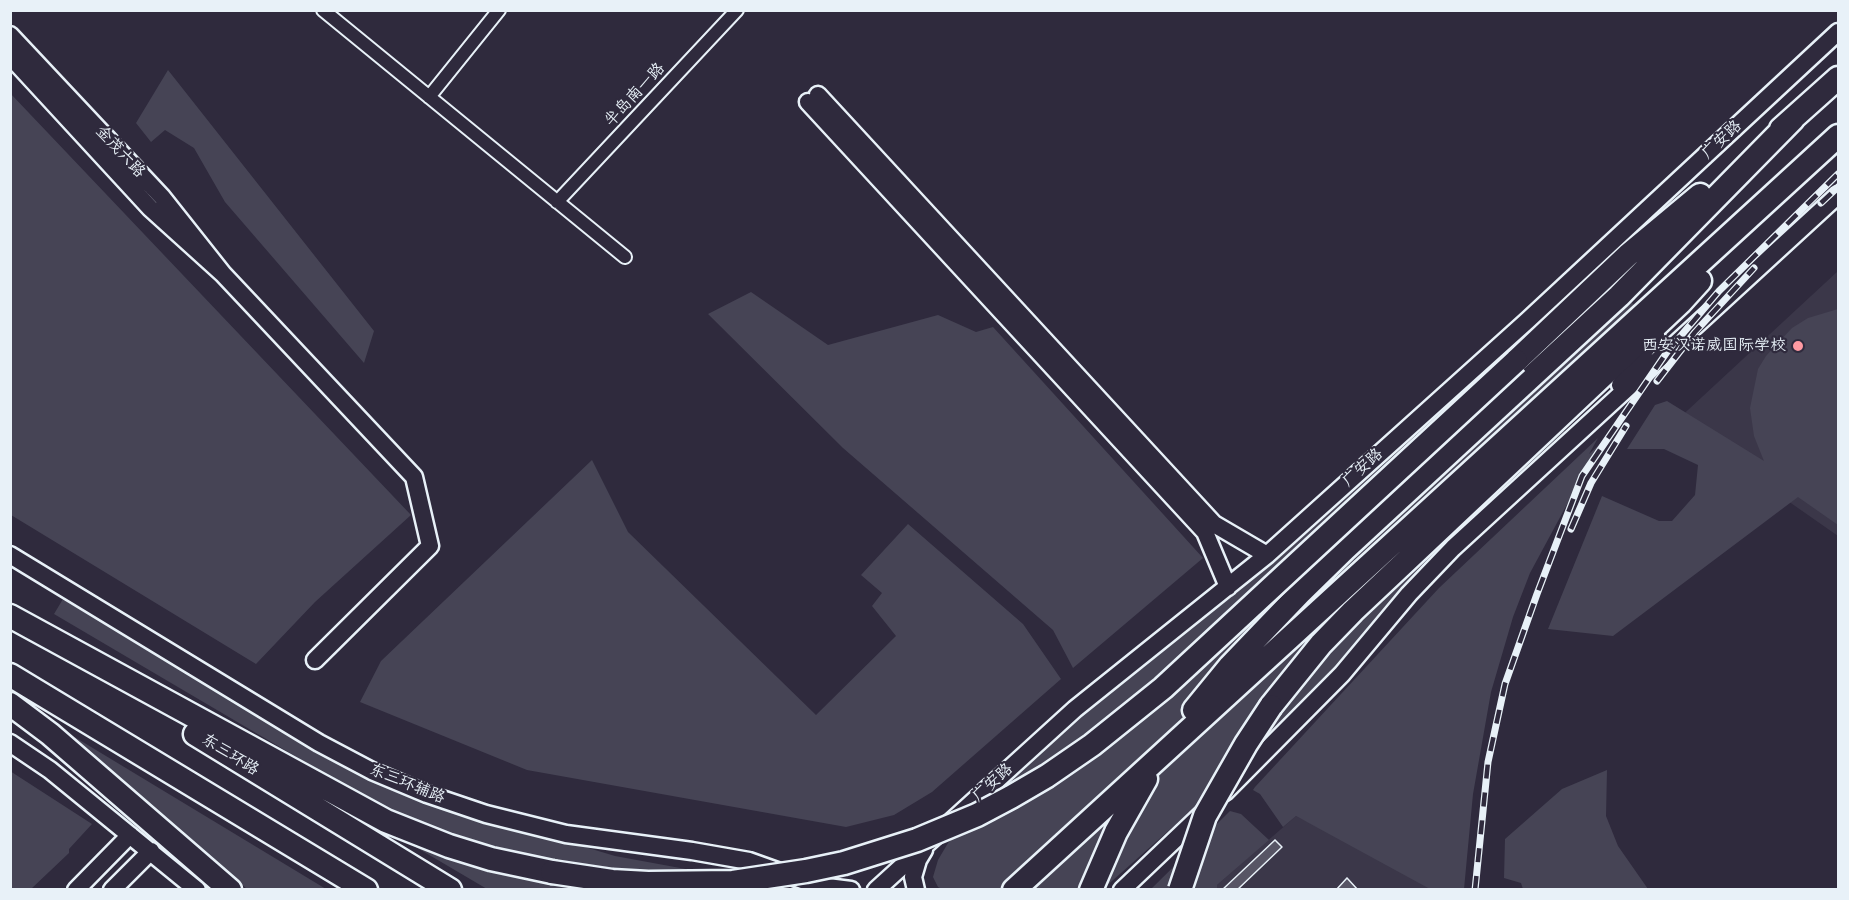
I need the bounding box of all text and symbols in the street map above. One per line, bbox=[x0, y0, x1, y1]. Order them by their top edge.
street label: 半岛南一路 bbox=[601, 59, 669, 131]
street label: 广安路 bbox=[1698, 117, 1746, 163]
street label: 金茂六路 bbox=[91, 122, 149, 182]
place label: 西安汉诺威国际学校 bbox=[1642, 336, 1786, 356]
marker: 西安汉诺威国际学校 bbox=[1791, 339, 1805, 353]
street label: 广安路 bbox=[1339, 445, 1387, 491]
street label: 东三环路 bbox=[198, 730, 262, 780]
street label: 东三环辅路 bbox=[366, 760, 448, 808]
street label: 广安路 bbox=[969, 760, 1017, 806]

